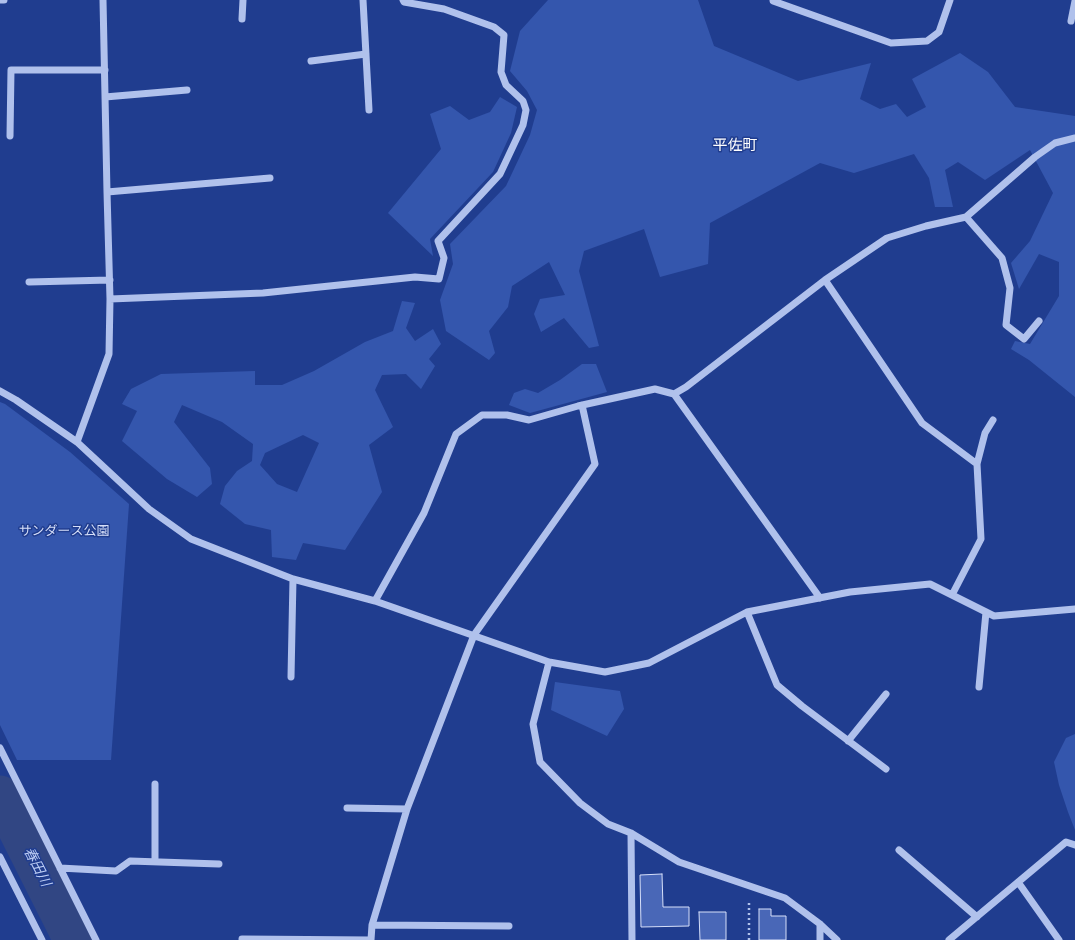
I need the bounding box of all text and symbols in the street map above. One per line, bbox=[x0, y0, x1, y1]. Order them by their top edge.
district label: 平佐町 bbox=[713, 137, 757, 155]
park label: サンダース公園 bbox=[19, 523, 109, 539]
water label: 春田川 bbox=[20, 844, 54, 890]

